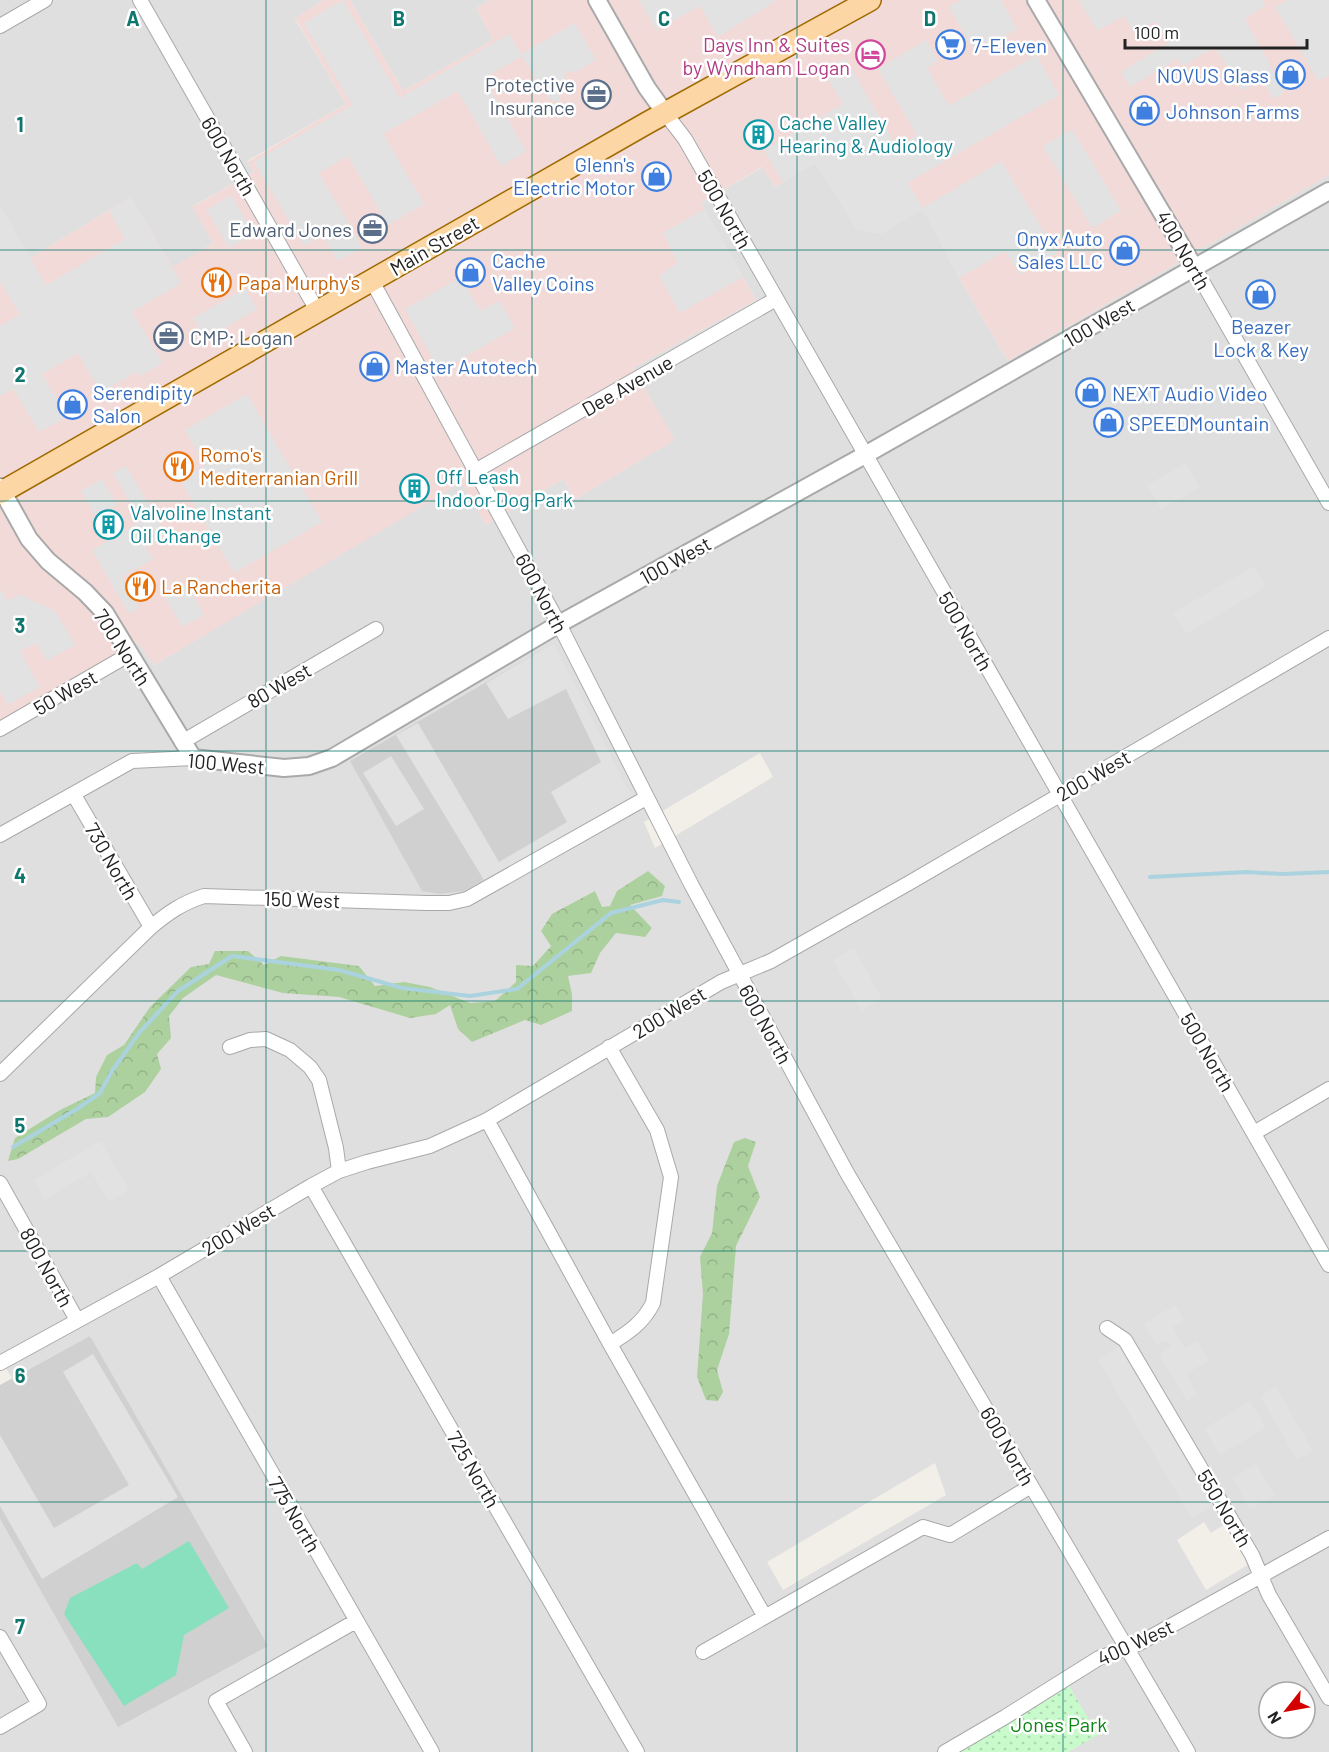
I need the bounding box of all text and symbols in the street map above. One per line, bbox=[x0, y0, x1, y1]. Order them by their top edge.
text: A bbox=[126, 6, 140, 30]
text: B bbox=[393, 6, 405, 30]
text: C bbox=[658, 6, 670, 30]
text: D bbox=[924, 6, 936, 30]
scale bar bbox=[1125, 12, 1306, 50]
text: 100 m bbox=[1134, 21, 1179, 43]
supermarket icon: 7-Eleven bbox=[935, 29, 967, 61]
place label: Days Inn & Suites by Wyndham Logan bbox=[682, 32, 850, 79]
place label: 7-Eleven bbox=[972, 33, 1047, 57]
hotel icon: Days Inn & Suites by Wyndham Logan bbox=[855, 39, 887, 71]
shop icon: NOVUS Glass bbox=[1274, 59, 1306, 91]
place label: NOVUS Glass bbox=[1157, 63, 1269, 87]
place label: Protective Insurance bbox=[485, 72, 575, 119]
office icon: Protective Insurance bbox=[580, 79, 612, 111]
shop icon: Johnson Farms bbox=[1129, 95, 1161, 127]
place label: Johnson Farms bbox=[1166, 99, 1300, 123]
place label: Cache Valley Hearing & Audiology bbox=[779, 110, 953, 157]
text: 1 bbox=[16, 112, 24, 136]
street label: 600 North bbox=[197, 112, 261, 200]
building icon: Cache Valley Hearing & Audiology bbox=[742, 118, 774, 150]
place label: Glenn's Electric Motor bbox=[513, 152, 635, 199]
shop icon: Glenn's Electric Motor bbox=[640, 160, 672, 192]
street label: 500 North bbox=[693, 165, 757, 253]
street label: 400 North bbox=[1152, 206, 1216, 294]
street label: Main Street bbox=[385, 210, 483, 280]
office icon: Edward Jones bbox=[357, 213, 389, 245]
place label: Edward Jones bbox=[229, 217, 352, 241]
place label: Onyx Auto Sales LLC bbox=[1016, 226, 1103, 273]
shop icon: Onyx Auto Sales LLC bbox=[1108, 234, 1140, 266]
place label: Cache Valley Coins bbox=[492, 248, 594, 295]
shop icon: Cache Valley Coins bbox=[455, 256, 487, 288]
restaurant icon: Papa Murphy's bbox=[201, 266, 233, 298]
place label: Papa Murphy's bbox=[238, 270, 360, 294]
shop icon: Beazer Lock & Key bbox=[1245, 279, 1277, 311]
street label: 100 West bbox=[1059, 292, 1139, 352]
place label: Beazer Lock & Key bbox=[1213, 314, 1309, 361]
office icon: CMP: Logan bbox=[153, 321, 185, 353]
place label: CMP: Logan bbox=[190, 325, 293, 349]
street label: Dee Avenue bbox=[577, 349, 677, 421]
shop icon: Master Autotech bbox=[358, 350, 390, 382]
place label: Master Autotech bbox=[395, 354, 537, 378]
text: 2 bbox=[14, 362, 26, 386]
shop icon: NEXT Audio Video bbox=[1075, 377, 1107, 409]
place label: Serendipity Salon bbox=[93, 380, 192, 427]
place label: NEXT Audio Video bbox=[1112, 381, 1268, 405]
shop icon: Serendipity Salon bbox=[56, 388, 88, 420]
shop icon: SPEEDMountain bbox=[1092, 407, 1124, 439]
place label: SPEEDMountain bbox=[1129, 411, 1269, 435]
place label: Romo's Mediterranian Grill bbox=[200, 442, 358, 489]
restaurant icon: Romo's Mediterranian Grill bbox=[163, 450, 195, 482]
place label: Off Leash Indoor Dog Park bbox=[436, 464, 573, 511]
building icon: Off Leash Indoor Dog Park bbox=[399, 472, 431, 504]
place label: Valvoline Instant Oil Change bbox=[130, 500, 272, 547]
building icon: Valvoline Instant Oil Change bbox=[93, 508, 125, 540]
street label: 100 West bbox=[635, 531, 715, 589]
street label: 600 North bbox=[511, 549, 573, 637]
restaurant icon: La Rancherita bbox=[124, 570, 156, 602]
place label: La Rancherita bbox=[161, 574, 281, 598]
street label: 500 North bbox=[934, 587, 998, 675]
street label: 700 North bbox=[89, 604, 157, 690]
text: 3 bbox=[15, 613, 25, 637]
street label: 80 West bbox=[243, 657, 315, 713]
street label: 50 West bbox=[29, 664, 101, 720]
street label: 200 West bbox=[1052, 744, 1134, 806]
street label: 100 West bbox=[186, 748, 266, 778]
street label: 730 North bbox=[80, 818, 144, 904]
text: 4 bbox=[14, 863, 26, 887]
street label: 150 West bbox=[263, 886, 341, 912]
street label: 600 North bbox=[734, 980, 798, 1068]
street label: 200 West bbox=[628, 981, 710, 1043]
street label: 500 North bbox=[1176, 1008, 1240, 1096]
text: 5 bbox=[15, 1113, 26, 1137]
street label: 200 West bbox=[197, 1198, 279, 1260]
street label: 800 North bbox=[15, 1223, 79, 1311]
text: 6 bbox=[15, 1363, 26, 1387]
street label: 600 North bbox=[976, 1402, 1040, 1490]
street label: 725 North bbox=[442, 1426, 506, 1512]
street label: 550 North bbox=[1193, 1465, 1257, 1551]
street label: 775 North bbox=[264, 1472, 326, 1556]
text: 7 bbox=[15, 1614, 25, 1638]
street label: 400 West bbox=[1093, 1614, 1177, 1670]
north arrow bbox=[1257, 1680, 1317, 1740]
text: N bbox=[1263, 1709, 1285, 1727]
park label: Jones Park bbox=[1011, 1712, 1107, 1736]

